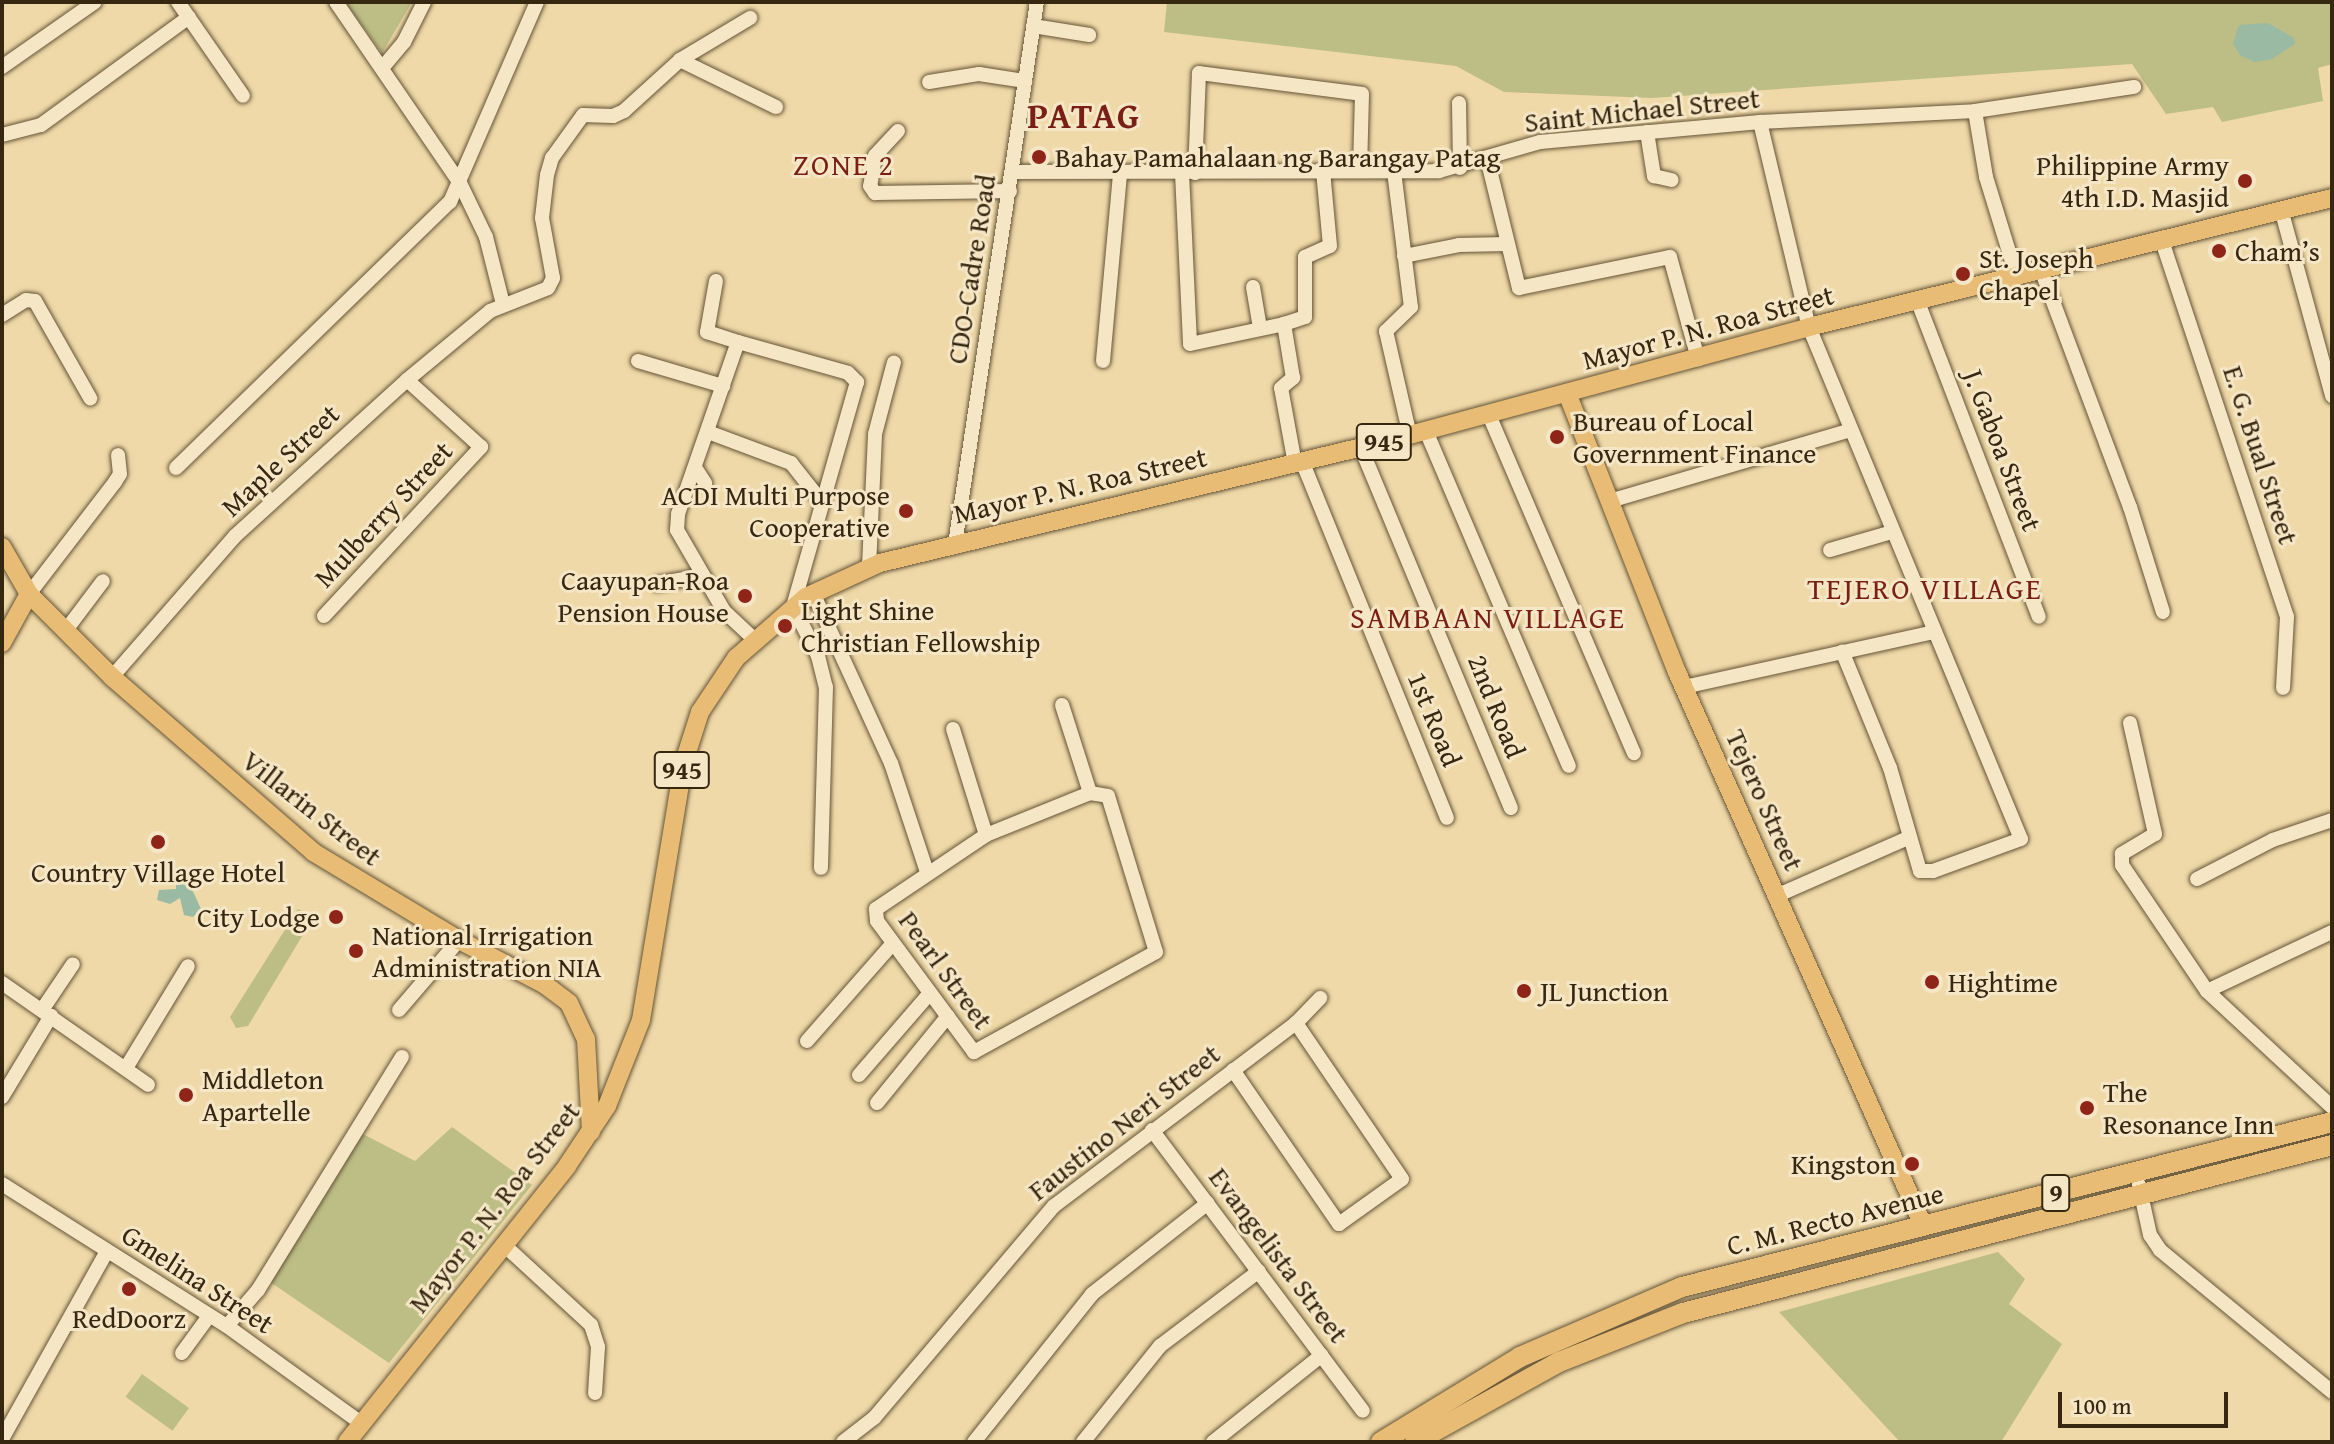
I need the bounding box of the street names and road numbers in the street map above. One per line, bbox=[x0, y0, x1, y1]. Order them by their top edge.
street label: Saint Michael Street bbox=[1523, 81, 1761, 139]
street label: CDO-Cadre Road bbox=[939, 172, 1003, 366]
street label: Mayor P. N. Roa Street bbox=[1579, 277, 1837, 377]
street label: E. G. Bual Street bbox=[2216, 362, 2306, 548]
street label: J. Gaboa Street bbox=[1957, 364, 2049, 536]
street label: Maple Street bbox=[214, 397, 346, 523]
road number: 945 bbox=[1354, 420, 1414, 464]
street label: Mulberry Street bbox=[307, 434, 459, 594]
street label: Mayor P. N. Roa Street bbox=[950, 440, 1210, 530]
street label: 2nd Road bbox=[1461, 649, 1533, 763]
street label: 1st Road bbox=[1401, 667, 1469, 771]
street label: Tejero Street bbox=[1719, 724, 1811, 876]
street label: Villarin Street bbox=[236, 743, 388, 873]
road number: 945 bbox=[652, 748, 712, 792]
street label: Pearl Street bbox=[892, 904, 1000, 1036]
street label: Faustino Neri Street bbox=[1022, 1037, 1226, 1207]
street label: Mayor P. N. Roa Street bbox=[401, 1095, 587, 1319]
street label: Evangelista Street bbox=[1202, 1161, 1356, 1349]
road number: 9 bbox=[2040, 1171, 2072, 1215]
street label: C. M. Recto Avenue bbox=[1723, 1176, 1947, 1262]
street label: Gmelina Street bbox=[116, 1217, 280, 1341]

